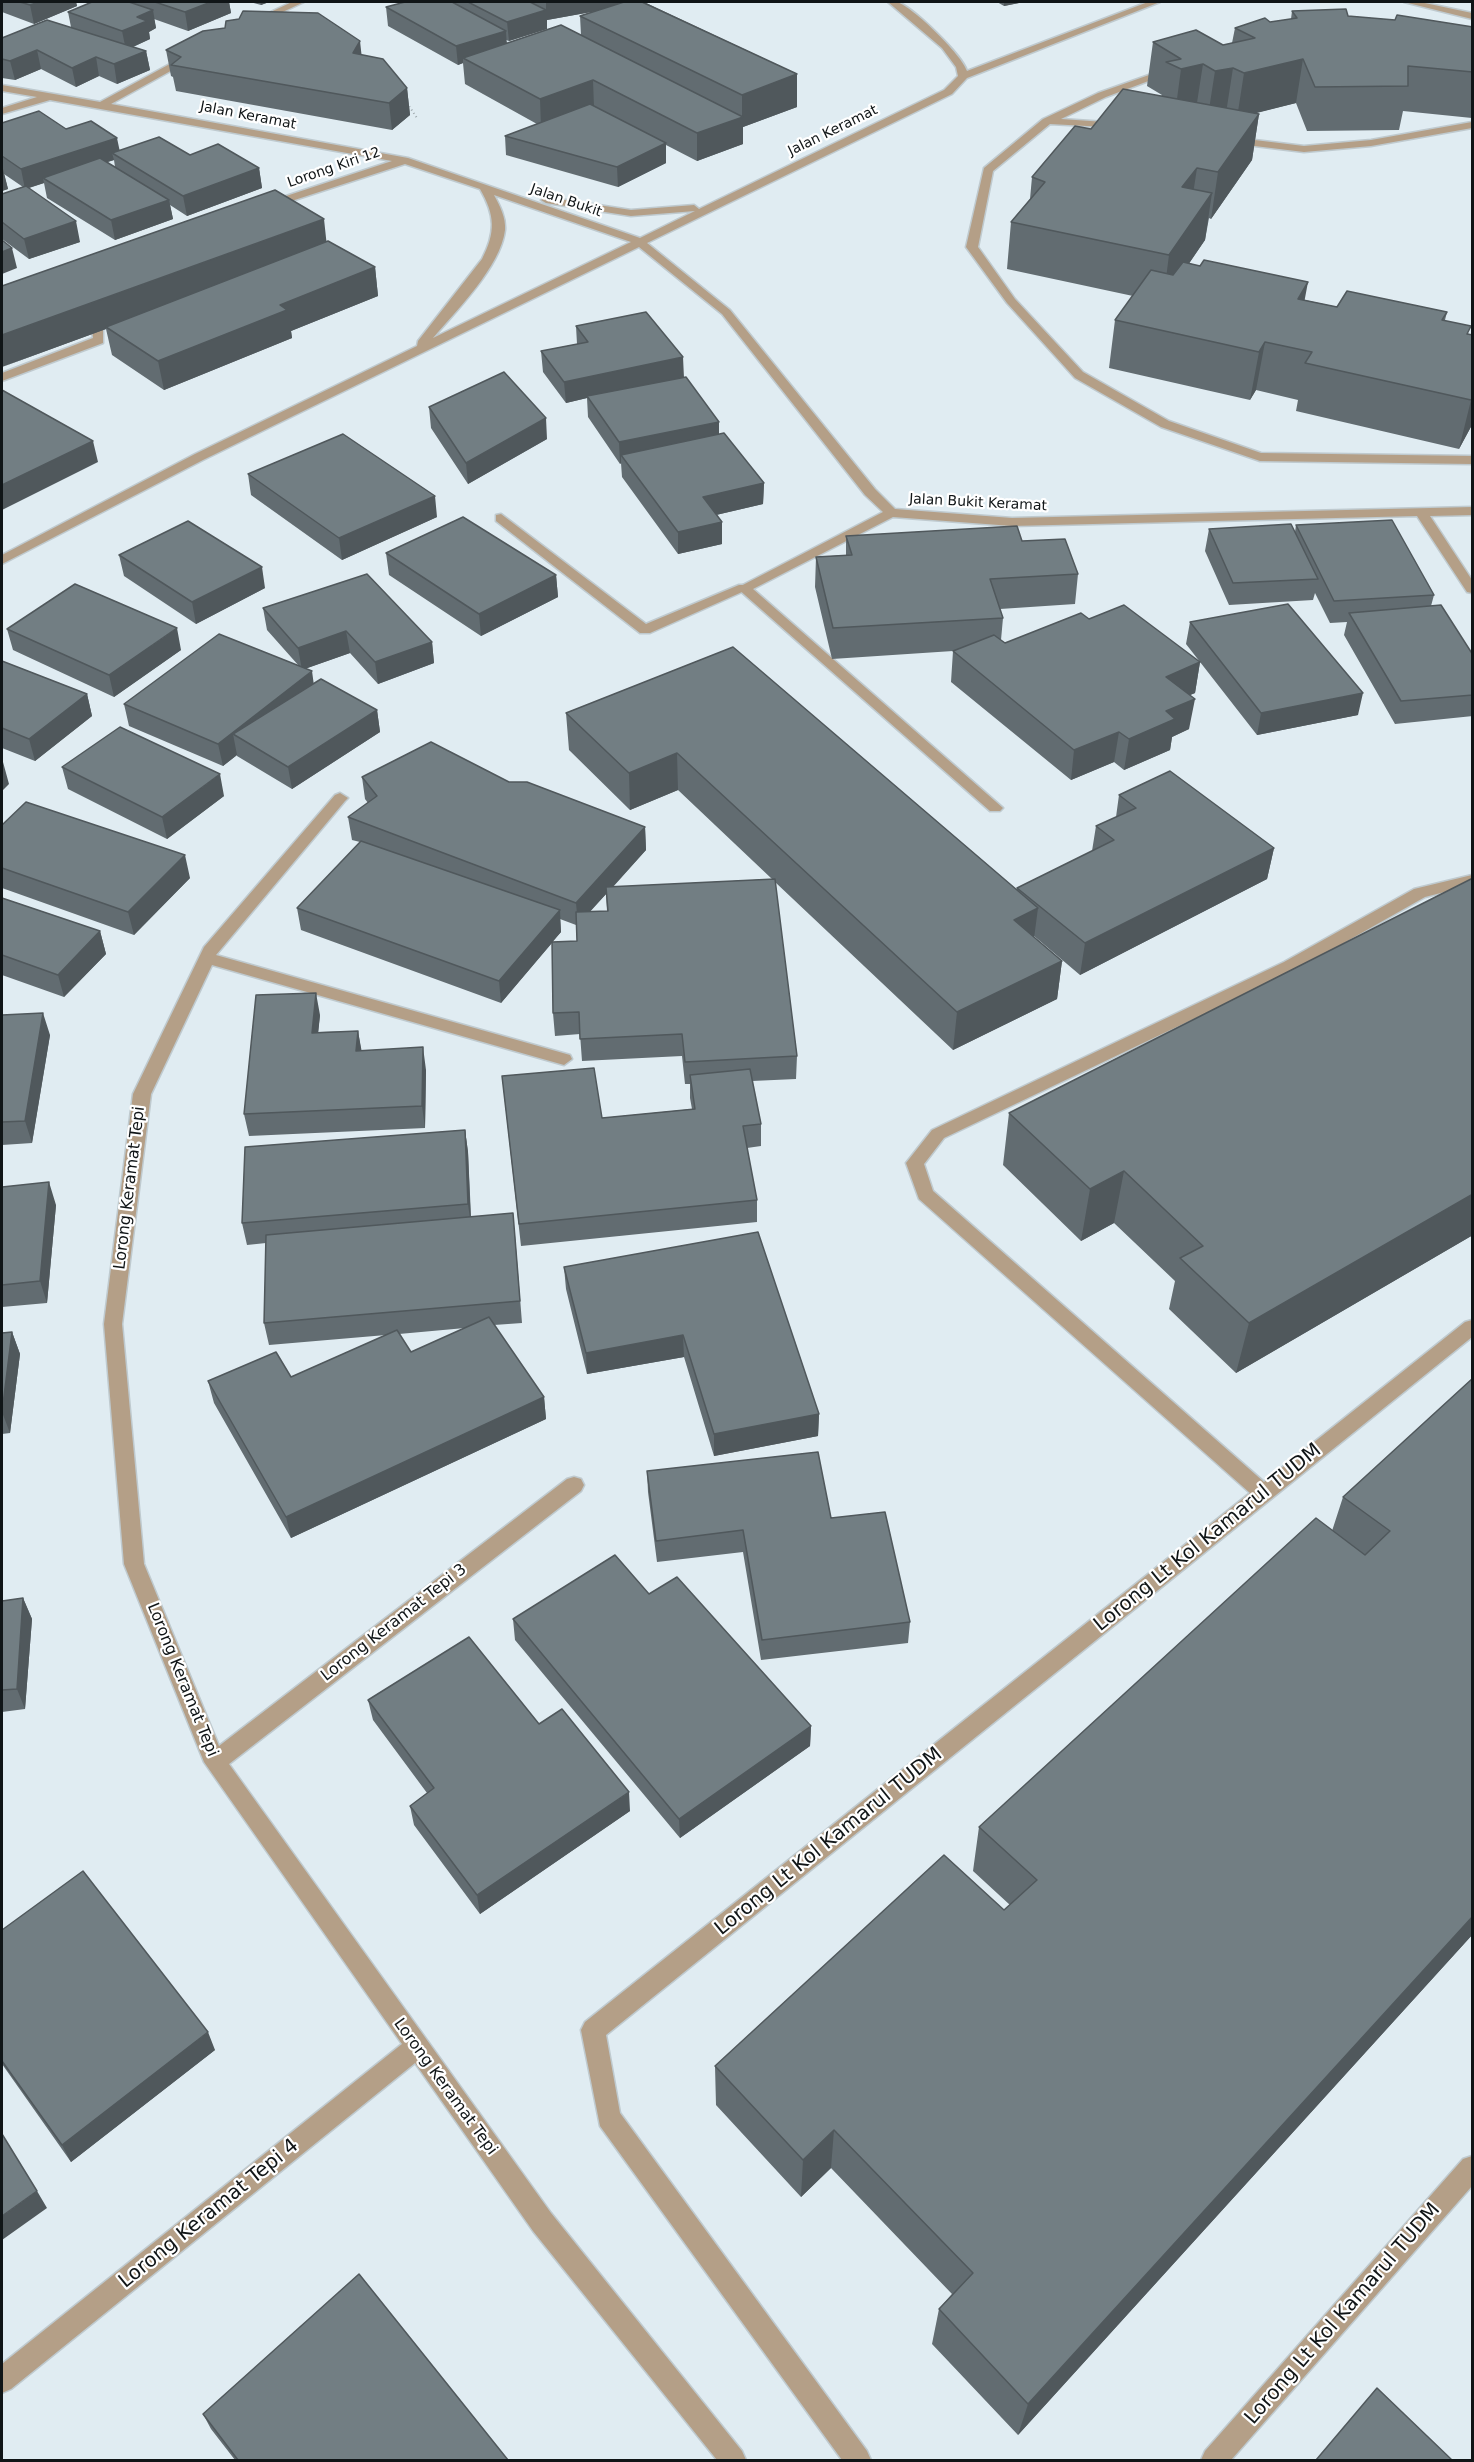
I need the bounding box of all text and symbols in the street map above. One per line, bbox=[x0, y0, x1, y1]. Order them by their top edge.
street label: Jalan Keramat bbox=[198, 98, 298, 134]
street label: Jalan Keramat bbox=[785, 102, 881, 160]
street label: Lorong Kiri 12 bbox=[285, 144, 383, 192]
street label: Jalan Bukit bbox=[528, 181, 604, 221]
street label: Jalan Bukit Keramat bbox=[909, 491, 1047, 515]
street label: Lorong Keramat Tepi bbox=[110, 1105, 150, 1271]
street label: Lorong Lt Kol Kamarul TUDM bbox=[1090, 1439, 1326, 1637]
street label: Lorong Keramat Tepi 3 bbox=[317, 1560, 471, 1686]
street label: Lorong Keramat Tepi bbox=[142, 1600, 222, 1760]
street label: Lorong Lt Kol Kamarul TUDM bbox=[711, 1743, 947, 1941]
street label: Lorong Keramat Tepi bbox=[389, 2015, 501, 2159]
street label: Lorong Keramat Tepi 4 bbox=[114, 2134, 304, 2294]
street label: Lorong Lt Kol Kamarul TUDM bbox=[1240, 2198, 1446, 2430]

